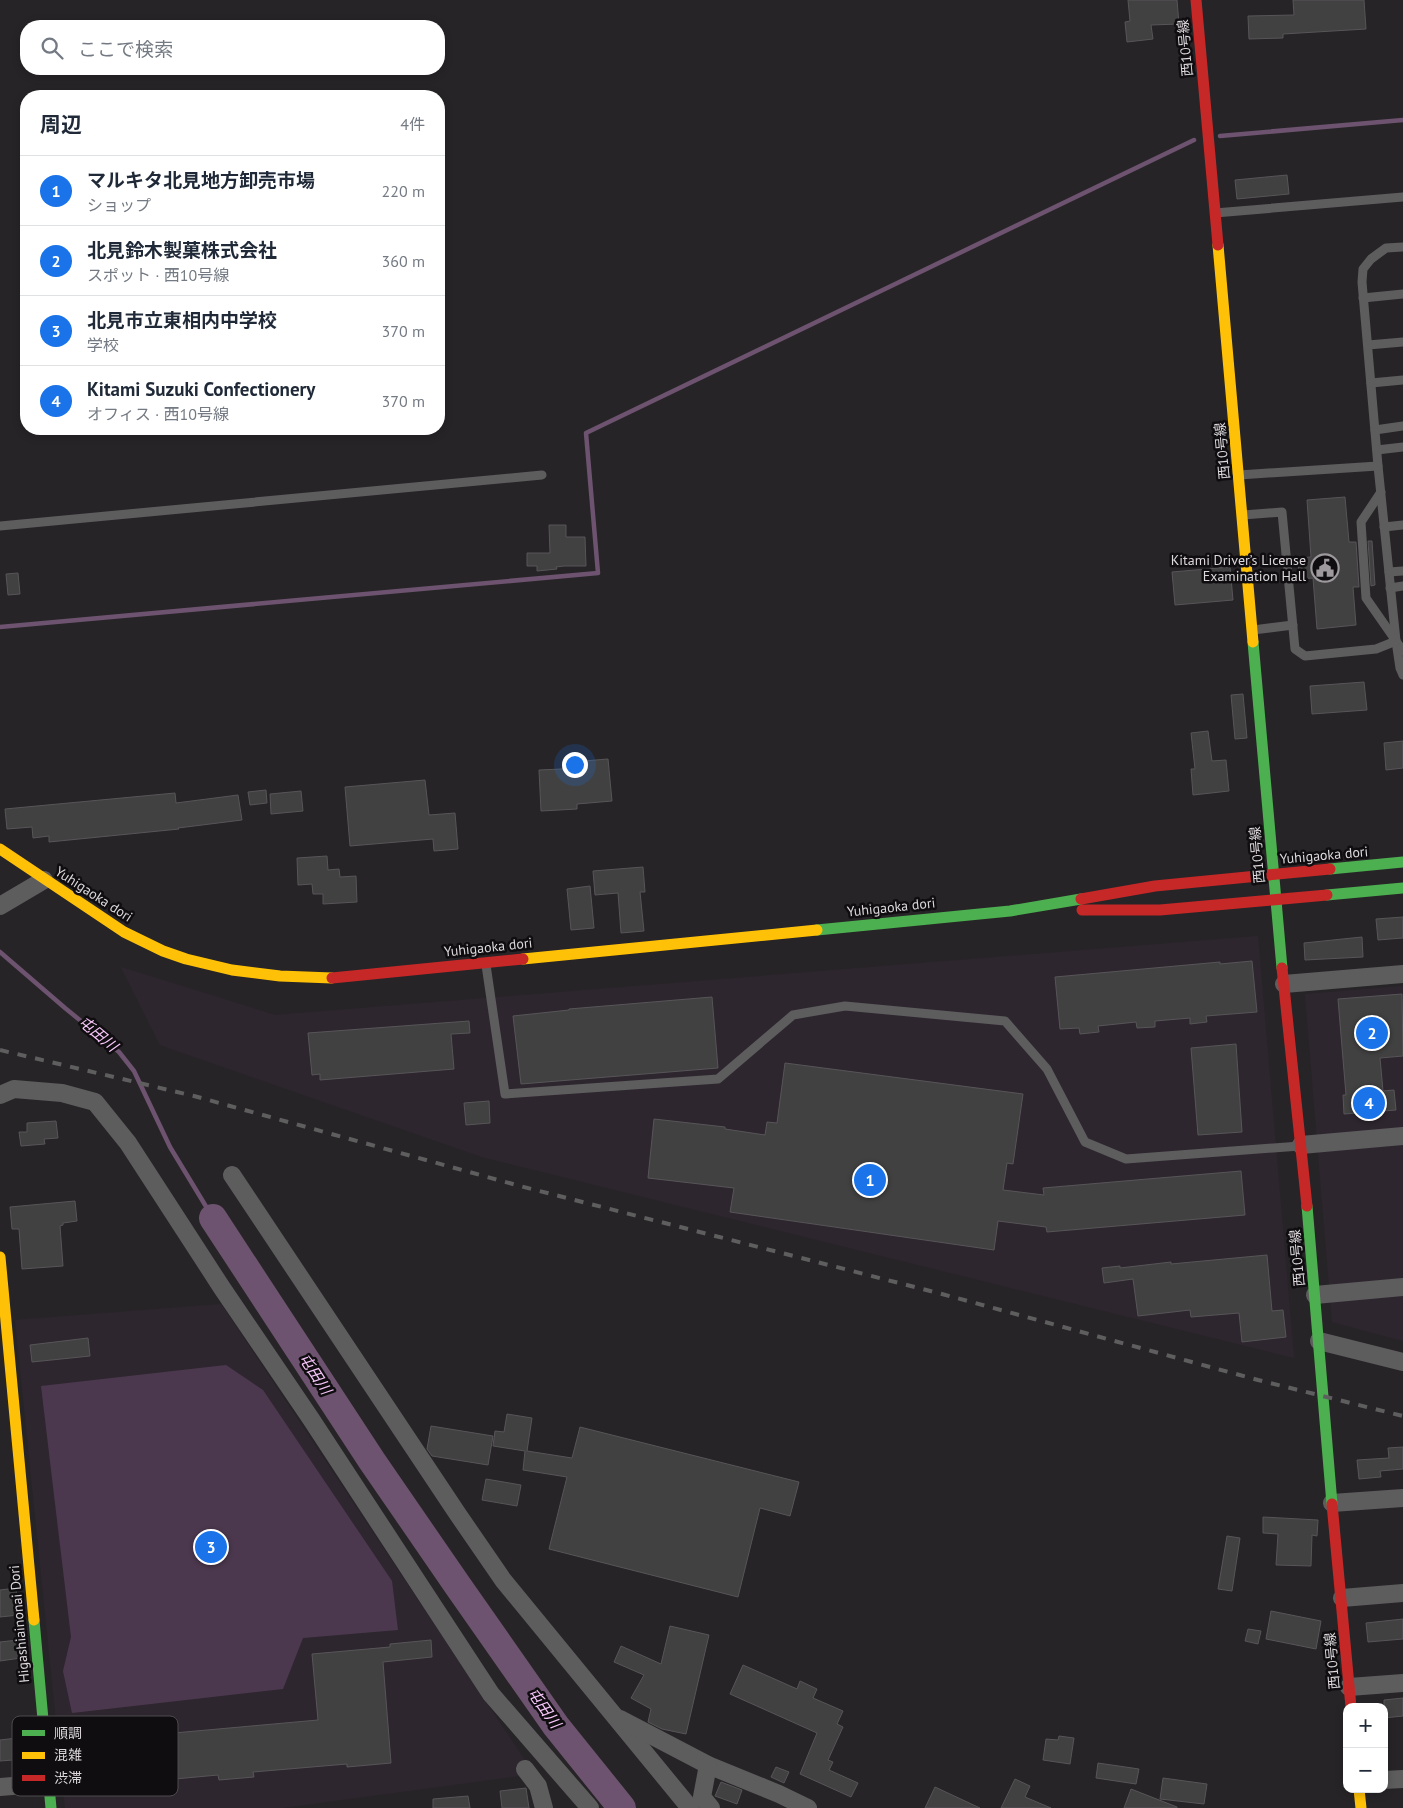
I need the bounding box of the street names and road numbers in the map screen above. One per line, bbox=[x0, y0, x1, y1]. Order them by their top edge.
street label: 西10号線 bbox=[1174, 19, 1196, 77]
street label: 西10号線 bbox=[1211, 422, 1233, 480]
street label: 西10号線 bbox=[1246, 826, 1268, 884]
street label: Yuhigaoka dori bbox=[1279, 842, 1369, 868]
street label: Yuhigaoka dori bbox=[52, 862, 136, 926]
street label: Yuhigaoka dori bbox=[846, 893, 936, 921]
street label: Yuhigaoka dori bbox=[443, 933, 533, 961]
street label: 西10号線 bbox=[1286, 1229, 1308, 1287]
street label: Higashiainonai Dori bbox=[5, 1564, 33, 1684]
street label: 西10号線 bbox=[1321, 1632, 1343, 1690]

